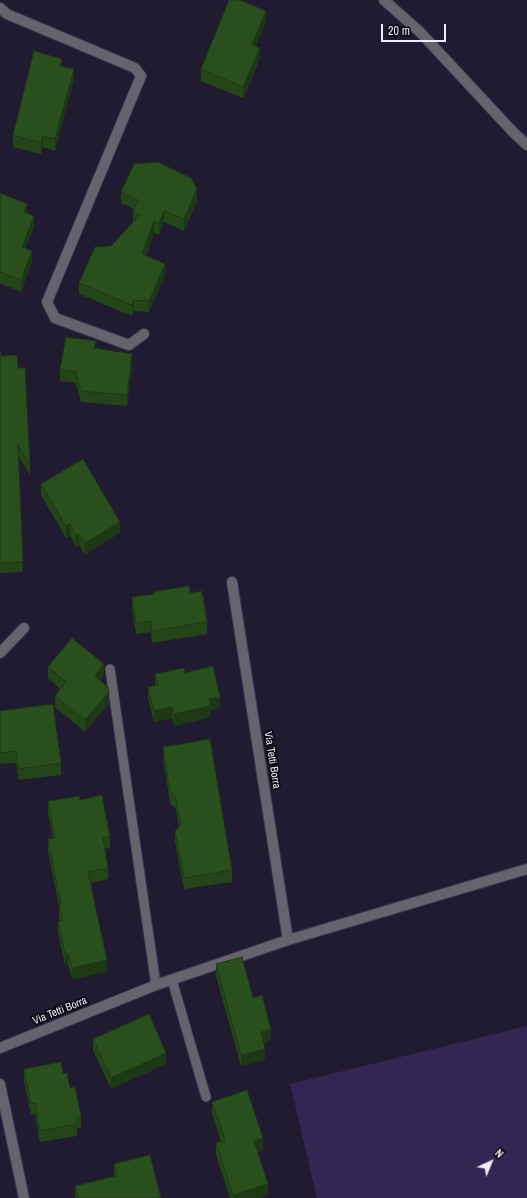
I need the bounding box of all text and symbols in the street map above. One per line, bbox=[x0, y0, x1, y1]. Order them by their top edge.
scale bar bbox=[383, 16, 448, 42]
text: 20 m bbox=[388, 23, 410, 39]
street label: Via Tetti Borra bbox=[261, 731, 283, 789]
street label: Via Tetti Borra bbox=[31, 994, 89, 1028]
north arrow bbox=[471, 1142, 511, 1182]
text: N bbox=[492, 1146, 507, 1161]

